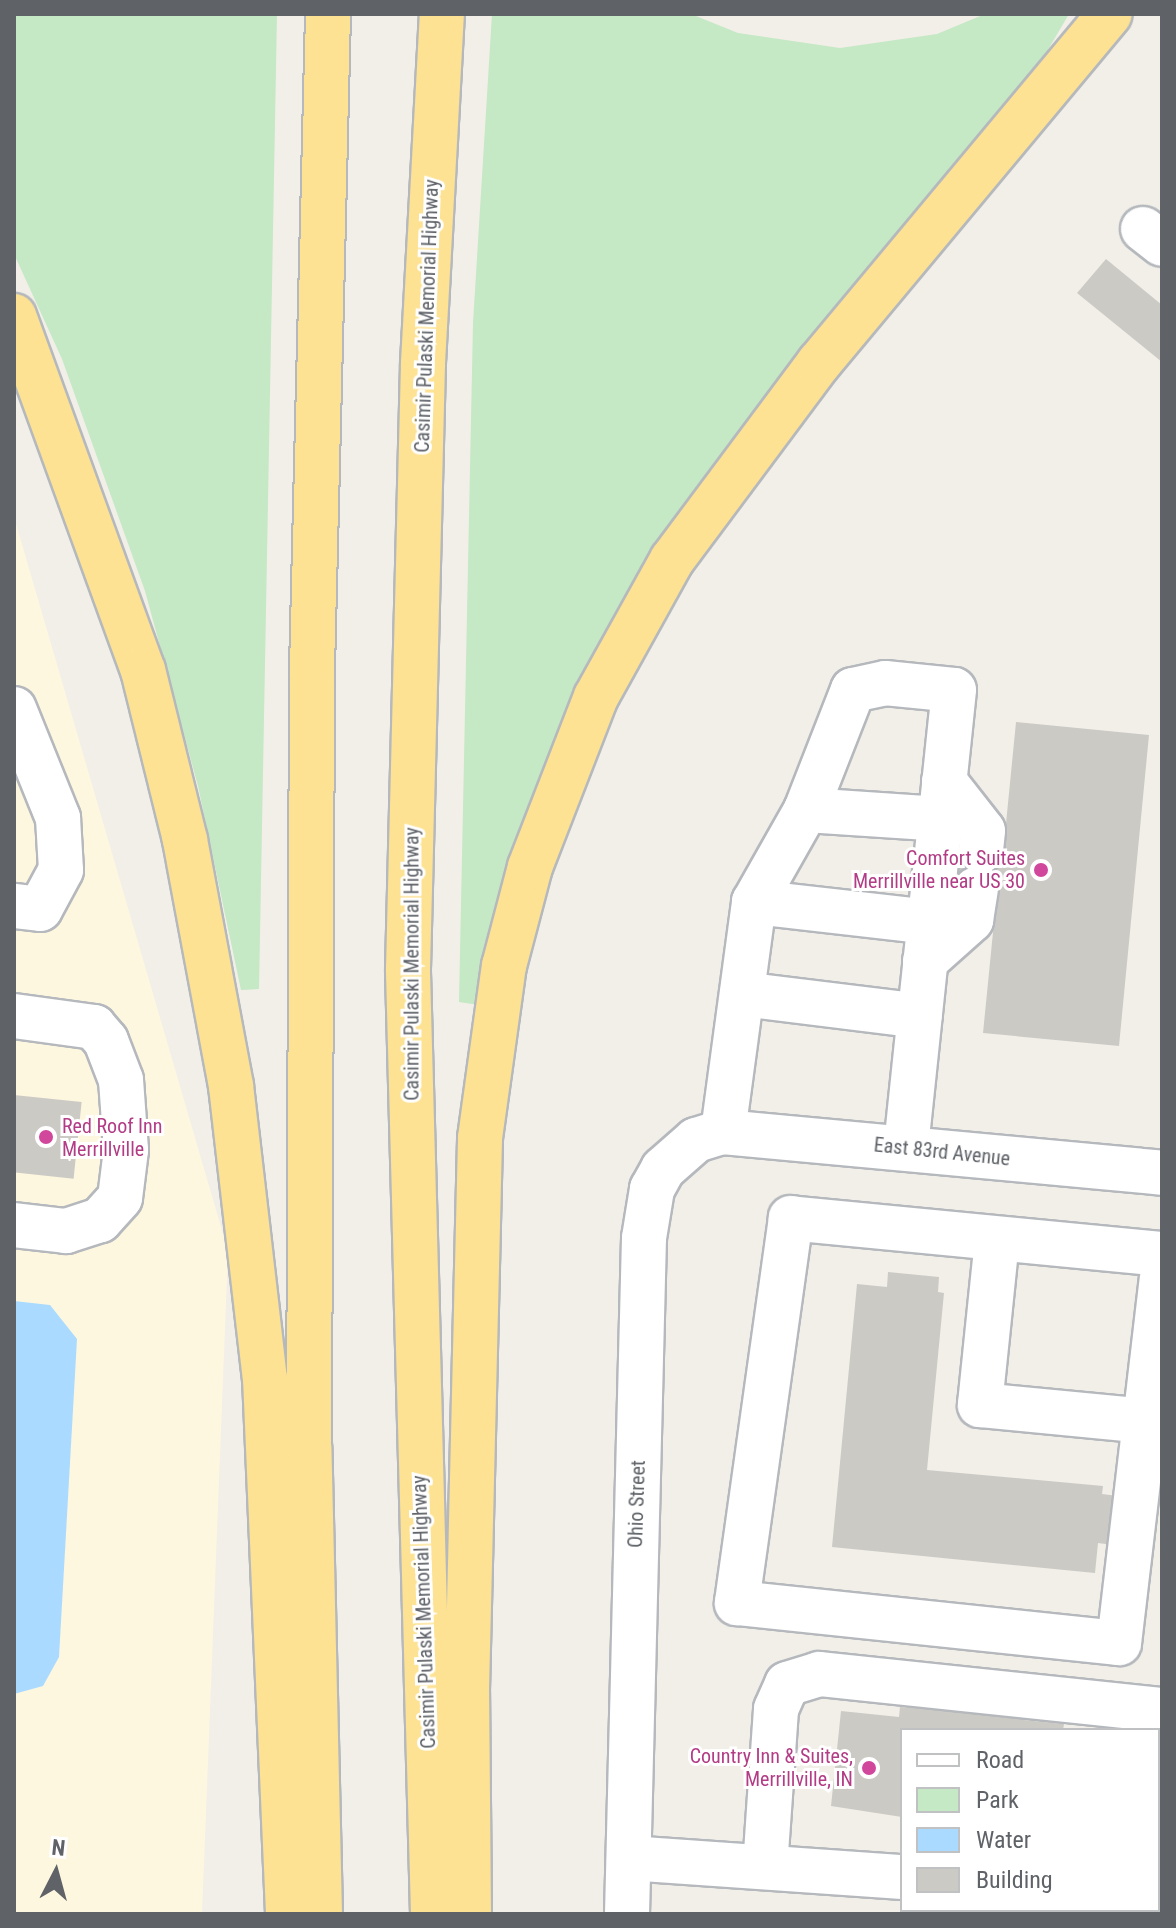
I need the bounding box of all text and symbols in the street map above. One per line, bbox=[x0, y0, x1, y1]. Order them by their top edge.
street label: Casimir Pulaski Memorial Highway bbox=[410, 179, 444, 453]
street label: Casimir Pulaski Memorial Highway bbox=[400, 827, 424, 1101]
place label: Comfort Suites Merrillville near US 30 bbox=[853, 846, 1025, 893]
marker: Comfort Suites Merrillville near US 30 bbox=[1032, 861, 1050, 879]
place label: Red Roof Inn Merrillville bbox=[62, 1114, 162, 1161]
marker: Red Roof Inn Merrillville bbox=[37, 1128, 55, 1146]
street label: East 83rd Avenue bbox=[873, 1133, 1011, 1171]
street label: Ohio Street bbox=[623, 1460, 651, 1548]
street label: Casimir Pulaski Memorial Highway bbox=[407, 1475, 441, 1749]
legend bbox=[900, 1728, 1160, 1912]
place label: Country Inn & Suites, Merrillville, IN bbox=[690, 1744, 853, 1791]
text: Road bbox=[976, 1746, 1024, 1774]
marker: Country Inn & Suites, Merrillville, IN bbox=[860, 1759, 878, 1777]
text: Park bbox=[976, 1786, 1019, 1814]
text: Water bbox=[976, 1826, 1031, 1854]
north arrow bbox=[16, 1832, 96, 1912]
text: N bbox=[51, 1834, 67, 1861]
text: Building bbox=[976, 1866, 1053, 1894]

